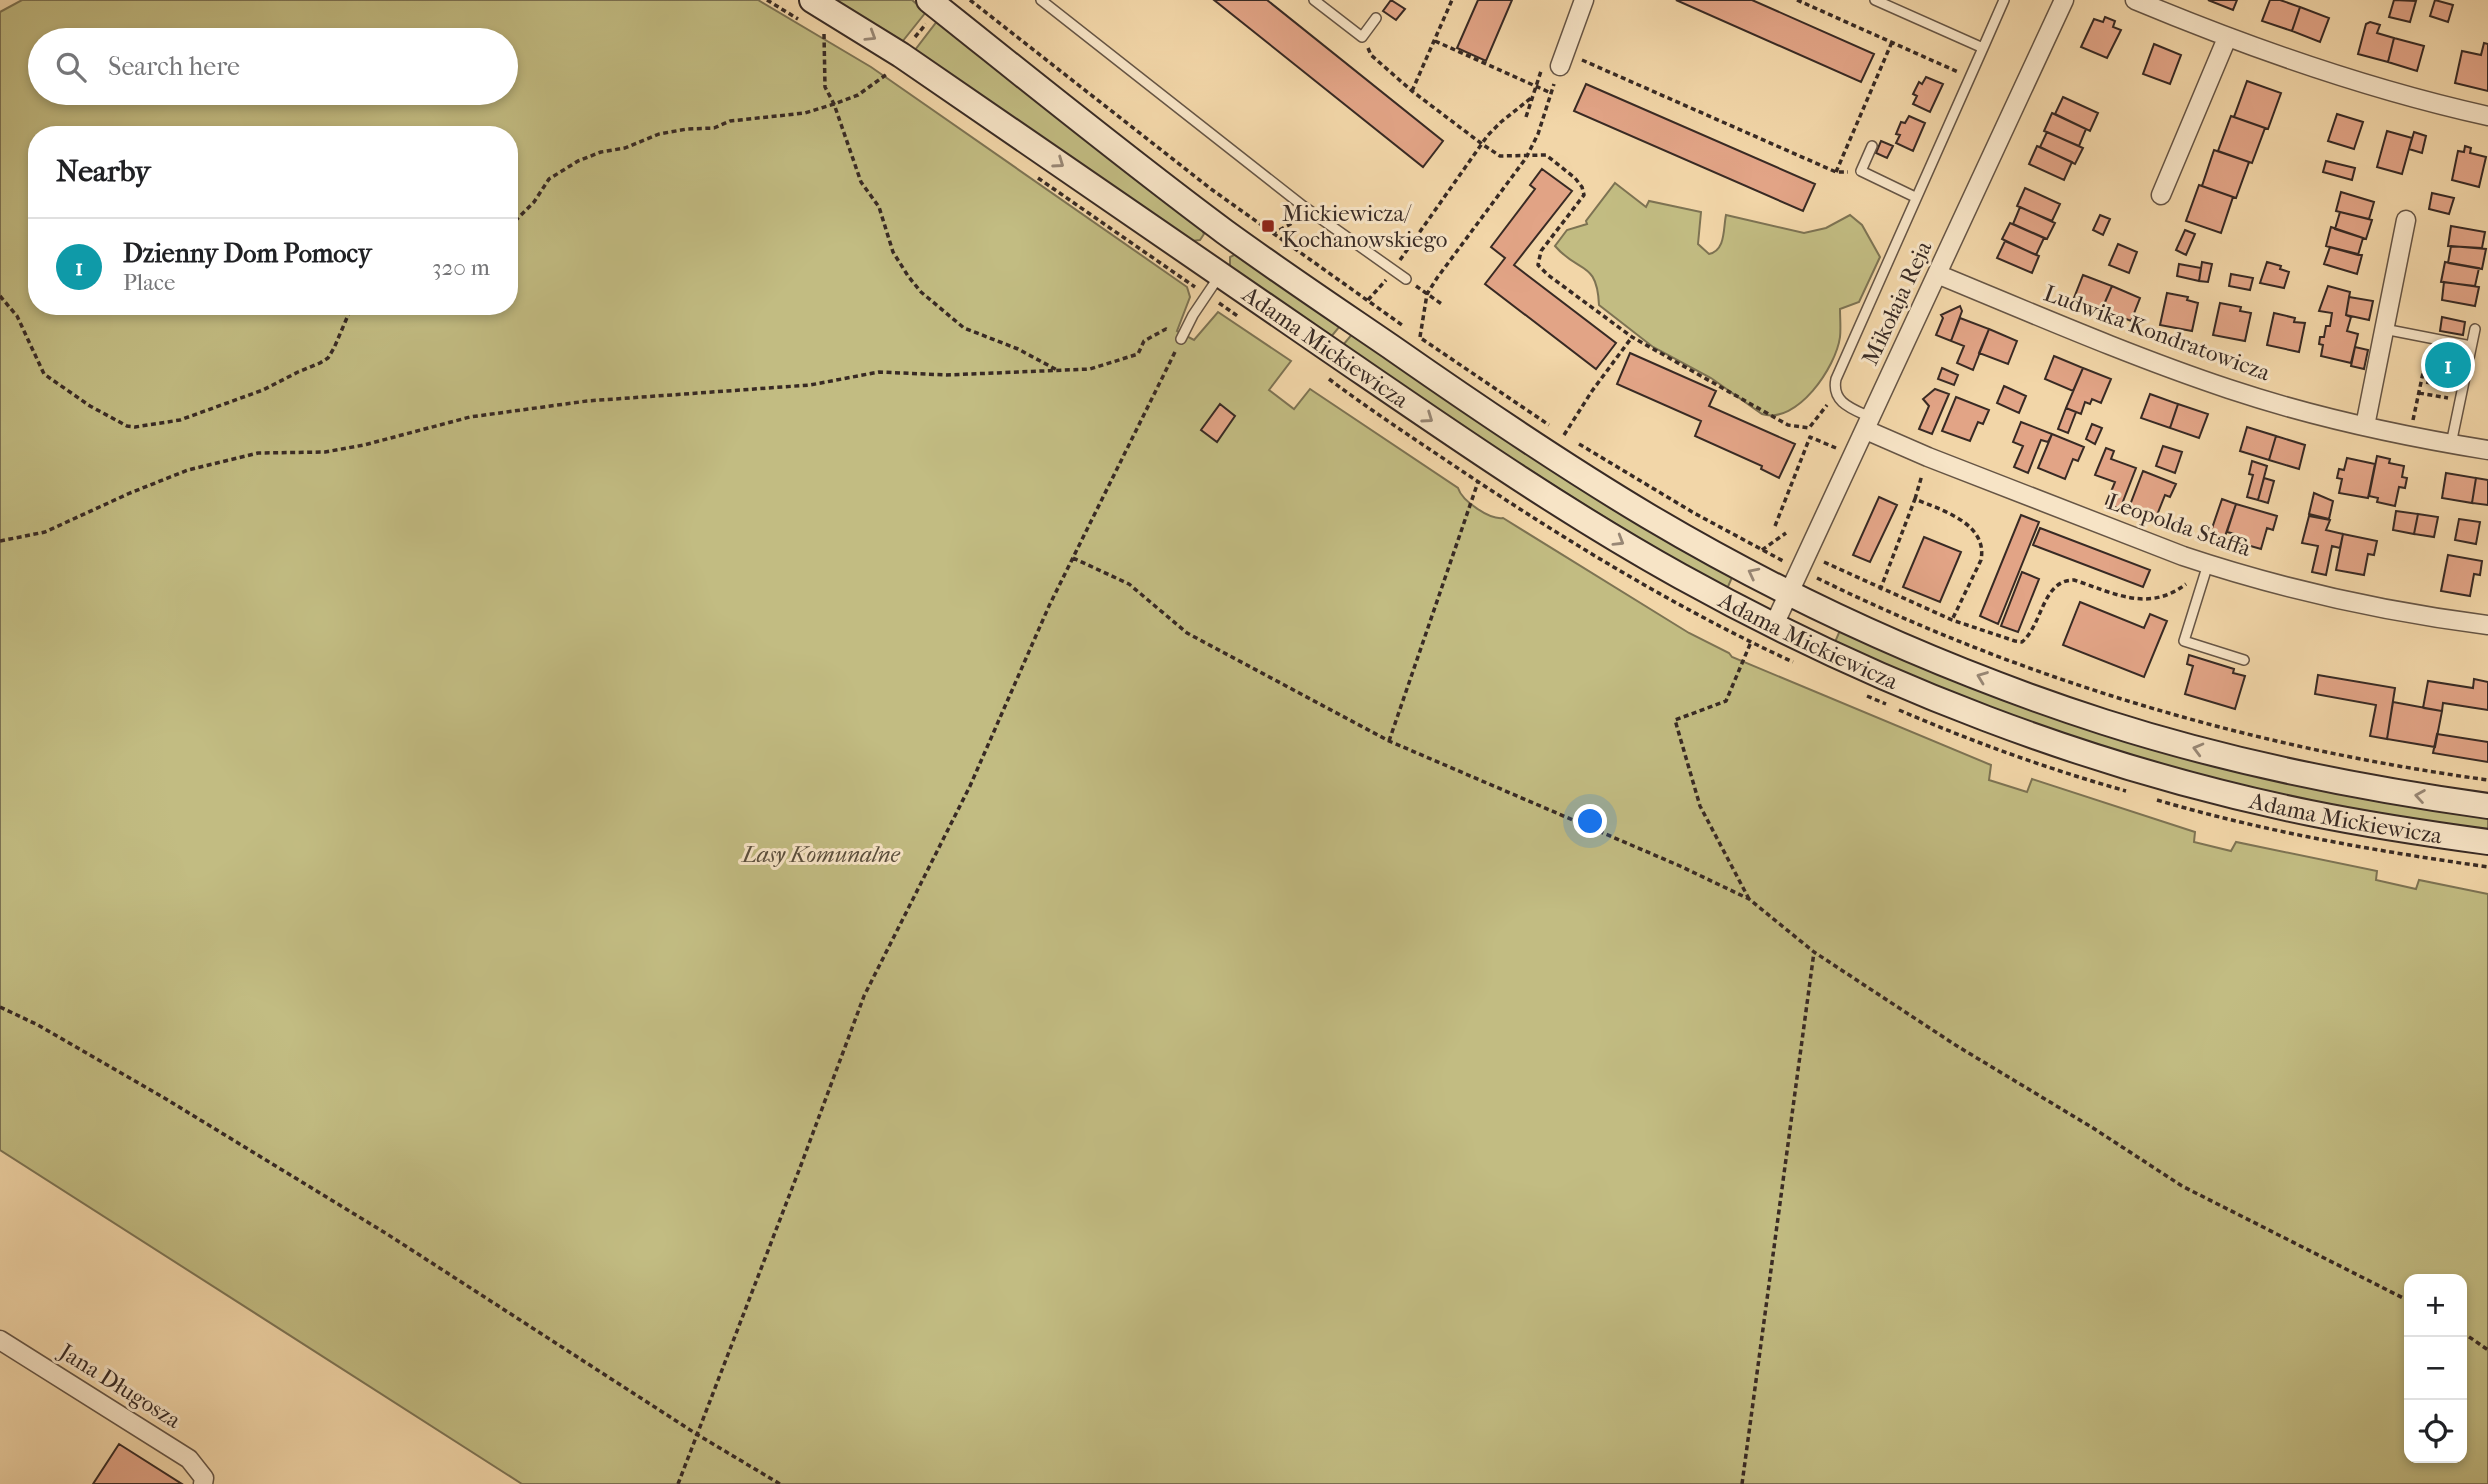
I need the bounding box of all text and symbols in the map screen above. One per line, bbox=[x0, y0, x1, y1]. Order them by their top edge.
one-way arrow bbox=[863, 27, 876, 40]
search box bbox=[28, 28, 518, 105]
icon: search bbox=[52, 48, 90, 86]
text: Search here bbox=[108, 51, 240, 82]
text: Nearby bbox=[56, 154, 151, 189]
one-way arrow bbox=[1051, 155, 1064, 167]
place label: Mickiewicza/ Kochanowskiego bbox=[1282, 200, 1447, 253]
marker: Mickiewicza/ Kochanowskiego bbox=[1260, 218, 1276, 234]
street label: Mikołaja Reja bbox=[1857, 236, 1938, 369]
text: Dzienny Dom Pomocy bbox=[123, 238, 372, 269]
text: 1 bbox=[75, 254, 83, 281]
text: 320 m bbox=[432, 254, 490, 281]
text: Place bbox=[123, 269, 175, 296]
street label: Adama Mickiewicza bbox=[1237, 280, 1414, 414]
street label: Ludwika Kondratowicza bbox=[2040, 280, 2274, 387]
pin: 1 bbox=[2425, 339, 2471, 391]
one-way arrow bbox=[1420, 410, 1433, 422]
street label: Leopolda Staffa bbox=[2104, 488, 2255, 562]
one-way arrow bbox=[1611, 533, 1624, 546]
one-way arrow bbox=[1748, 568, 1760, 581]
street label: Adama Mickiewicza bbox=[1714, 586, 1902, 695]
one-way arrow bbox=[1977, 672, 1989, 686]
one-way arrow bbox=[2192, 743, 2204, 757]
street label: Adama Mickiewicza bbox=[2246, 786, 2444, 849]
one-way arrow bbox=[2415, 789, 2426, 804]
your location bbox=[1573, 804, 1607, 838]
park label: Lasy Komunalne bbox=[740, 841, 901, 868]
map controls bbox=[2404, 1274, 2467, 1463]
button: + bbox=[2404, 1274, 2467, 1337]
street label: Jana Długosza bbox=[53, 1337, 186, 1434]
button: − bbox=[2404, 1337, 2467, 1400]
button: locate bbox=[2404, 1400, 2467, 1463]

